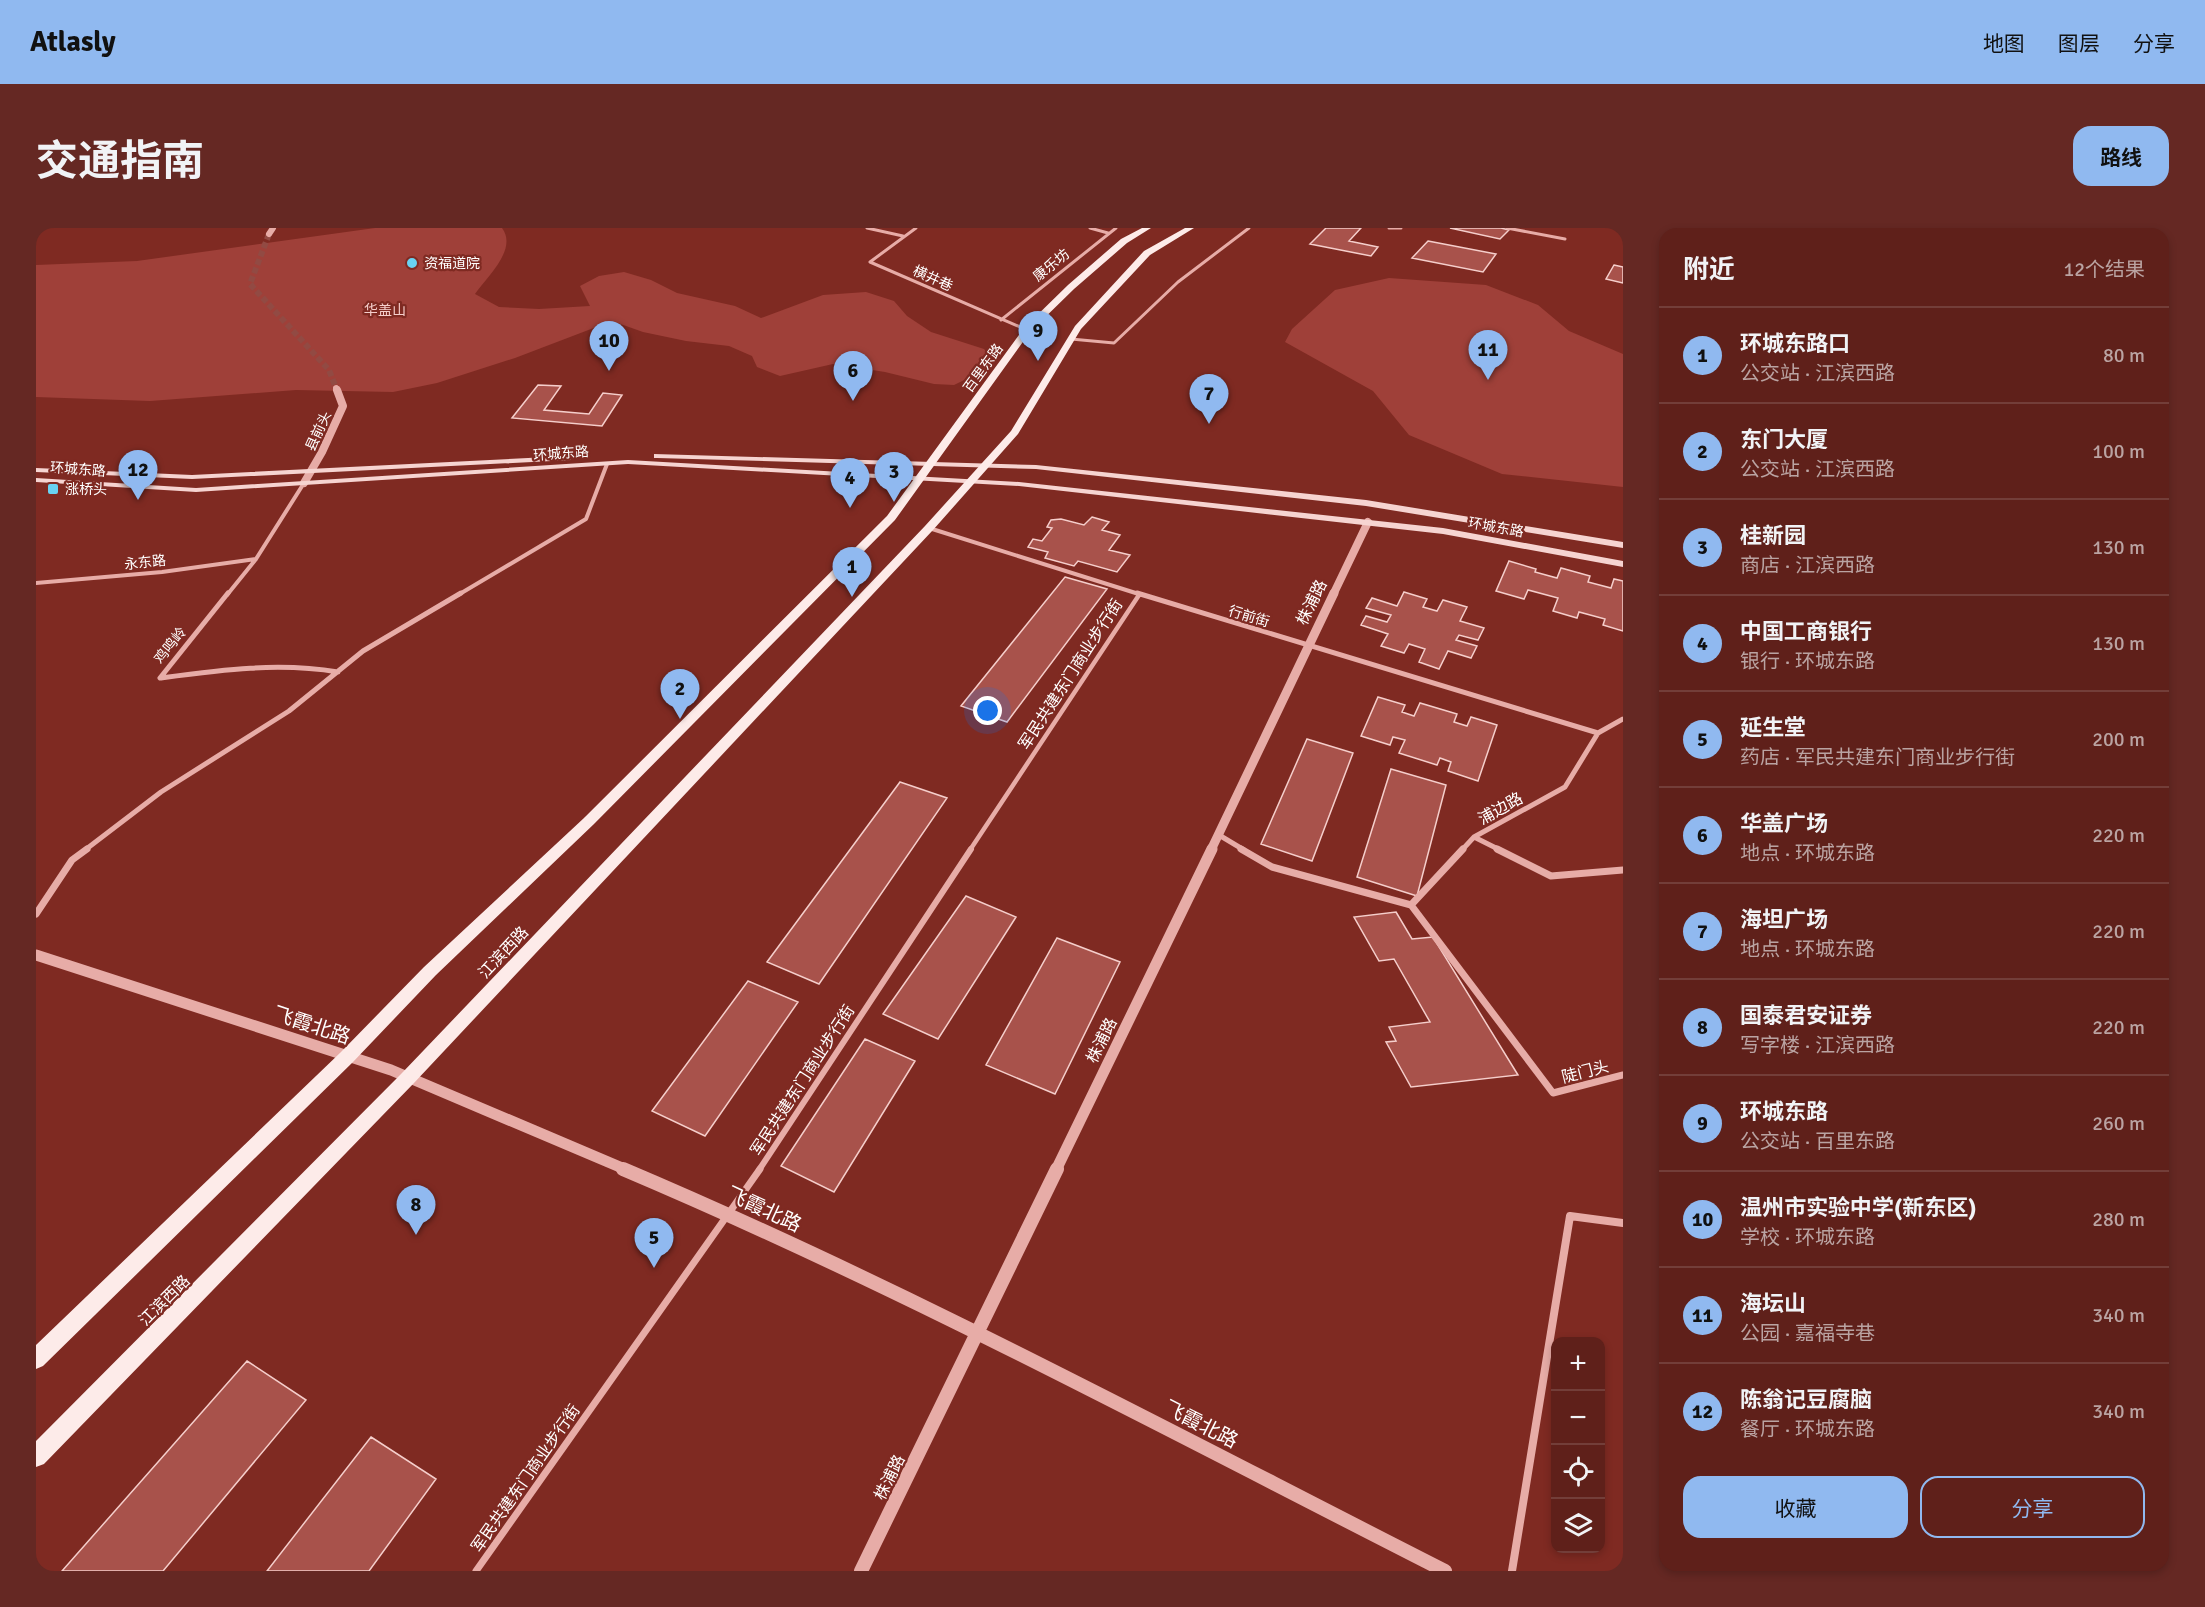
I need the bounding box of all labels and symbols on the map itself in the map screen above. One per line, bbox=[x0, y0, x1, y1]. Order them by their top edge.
street label: 康乐坊 bbox=[1030, 246, 1073, 285]
place label: 资福道院 bbox=[424, 255, 480, 272]
marker: 资福道院 bbox=[405, 256, 419, 270]
street label: 横井巷 bbox=[910, 262, 955, 295]
park label: 华盖山 bbox=[364, 302, 406, 319]
pin: 9 bbox=[1018, 312, 1058, 361]
pin: 10 bbox=[590, 322, 628, 371]
pin: 11 bbox=[1468, 330, 1508, 380]
street label: 百里东路 bbox=[960, 341, 1007, 396]
pin: 6 bbox=[834, 352, 872, 401]
pin: 7 bbox=[1190, 374, 1228, 424]
street label: 县前头 bbox=[302, 409, 335, 454]
street label: 环城东路 bbox=[533, 443, 590, 464]
pin: 12 bbox=[118, 450, 158, 500]
pin: 3 bbox=[874, 452, 914, 502]
pin: 4 bbox=[830, 458, 870, 508]
street label: 环城东路 bbox=[49, 459, 106, 480]
place label: 涨桥头 bbox=[65, 481, 107, 498]
marker: 涨桥头 bbox=[46, 482, 60, 496]
street label: 环城东路 bbox=[1467, 514, 1525, 541]
pin: 1 bbox=[832, 548, 872, 597]
street label: 永东路 bbox=[123, 552, 167, 573]
street label: 株浦路 bbox=[1292, 576, 1331, 628]
street label: 军民共建东门商业步行街 bbox=[1015, 595, 1127, 754]
street label: 行前街 bbox=[1226, 602, 1271, 631]
street label: 鸡鸣岭 bbox=[151, 624, 190, 667]
pin: 2 bbox=[660, 670, 700, 719]
your location bbox=[973, 696, 1002, 725]
street label: 浦边路 bbox=[1475, 788, 1526, 829]
street label: 江滨西路 bbox=[475, 922, 533, 983]
street label: 飞霞北路 bbox=[270, 1001, 354, 1050]
street label: 军民共建东门商业步行街 bbox=[747, 1001, 859, 1160]
street label: 株浦路 bbox=[1082, 1014, 1121, 1066]
street label: 陡门头 bbox=[1560, 1056, 1611, 1087]
street label: 飞霞北路 bbox=[722, 1181, 805, 1238]
pin: 8 bbox=[396, 1186, 436, 1235]
pin: 5 bbox=[634, 1218, 674, 1268]
street label: 江滨西路 bbox=[135, 1271, 194, 1330]
street label: 飞霞北路 bbox=[1159, 1395, 1242, 1454]
street label: 军民共建东门商业步行街 bbox=[467, 1401, 584, 1556]
street label: 株浦路 bbox=[870, 1451, 909, 1503]

